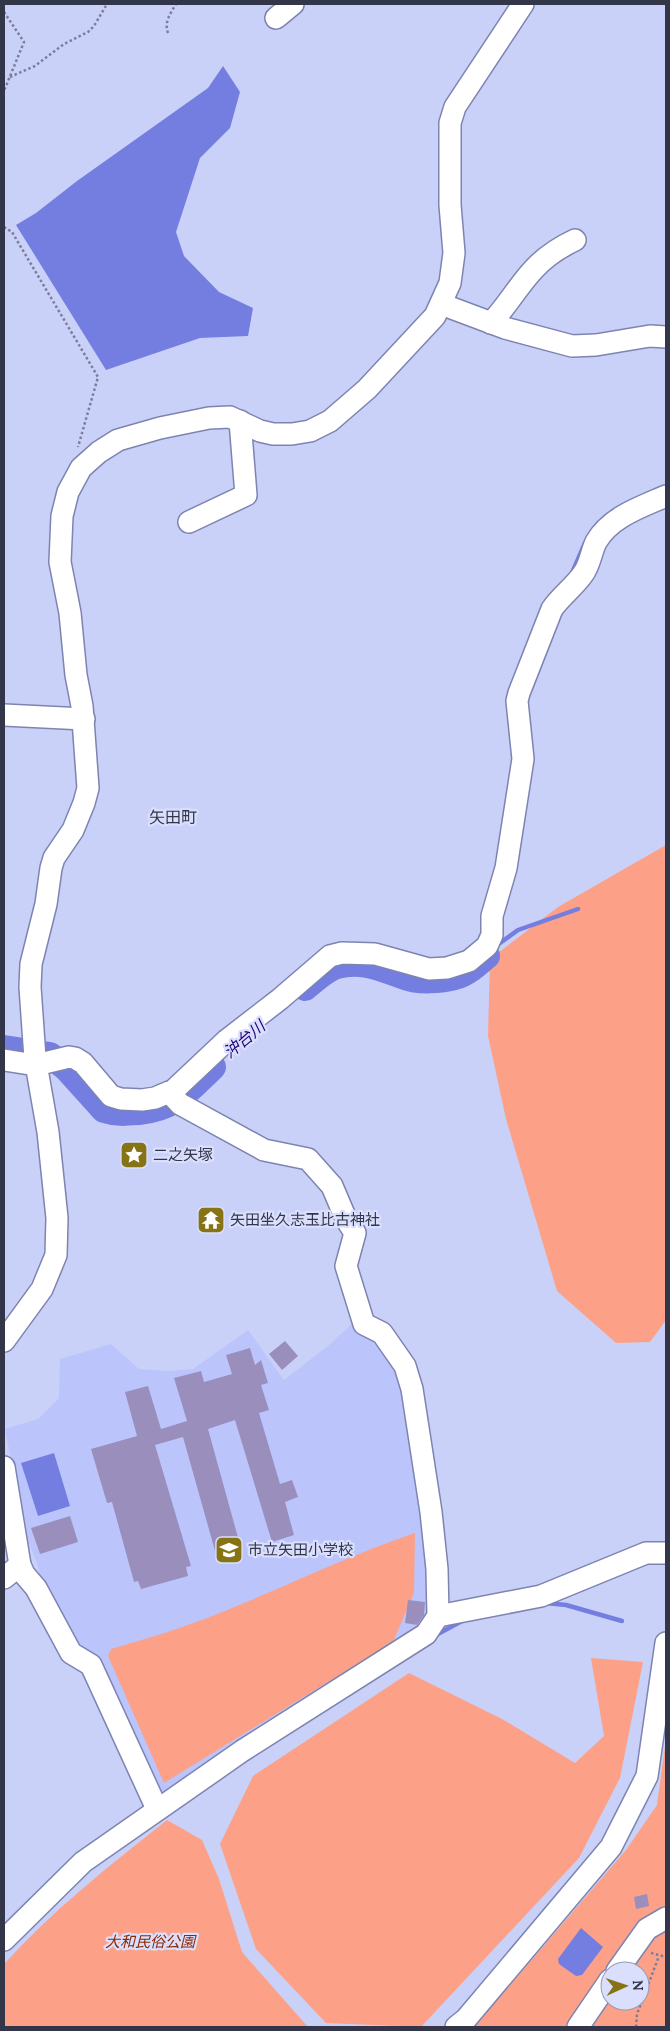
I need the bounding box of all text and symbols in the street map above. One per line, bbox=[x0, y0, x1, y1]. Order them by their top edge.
district label: 矢田町 bbox=[149, 807, 197, 827]
water label: 沖台川 bbox=[219, 1015, 270, 1062]
place icon: 二之矢塚 bbox=[119, 1140, 149, 1170]
place label: 二之矢塚 bbox=[153, 1145, 213, 1164]
temple icon: 矢田坐久志玉比古神社 bbox=[196, 1205, 226, 1235]
place label: 矢田坐久志玉比古神社 bbox=[230, 1210, 380, 1229]
school or university icon: 市立矢田小学校 bbox=[214, 1535, 244, 1565]
place label: 市立矢田小学校 bbox=[248, 1540, 353, 1559]
park label: 大和民俗公園 bbox=[105, 1932, 197, 1951]
north arrow bbox=[600, 1961, 650, 2011]
text: N bbox=[629, 1979, 647, 1991]

